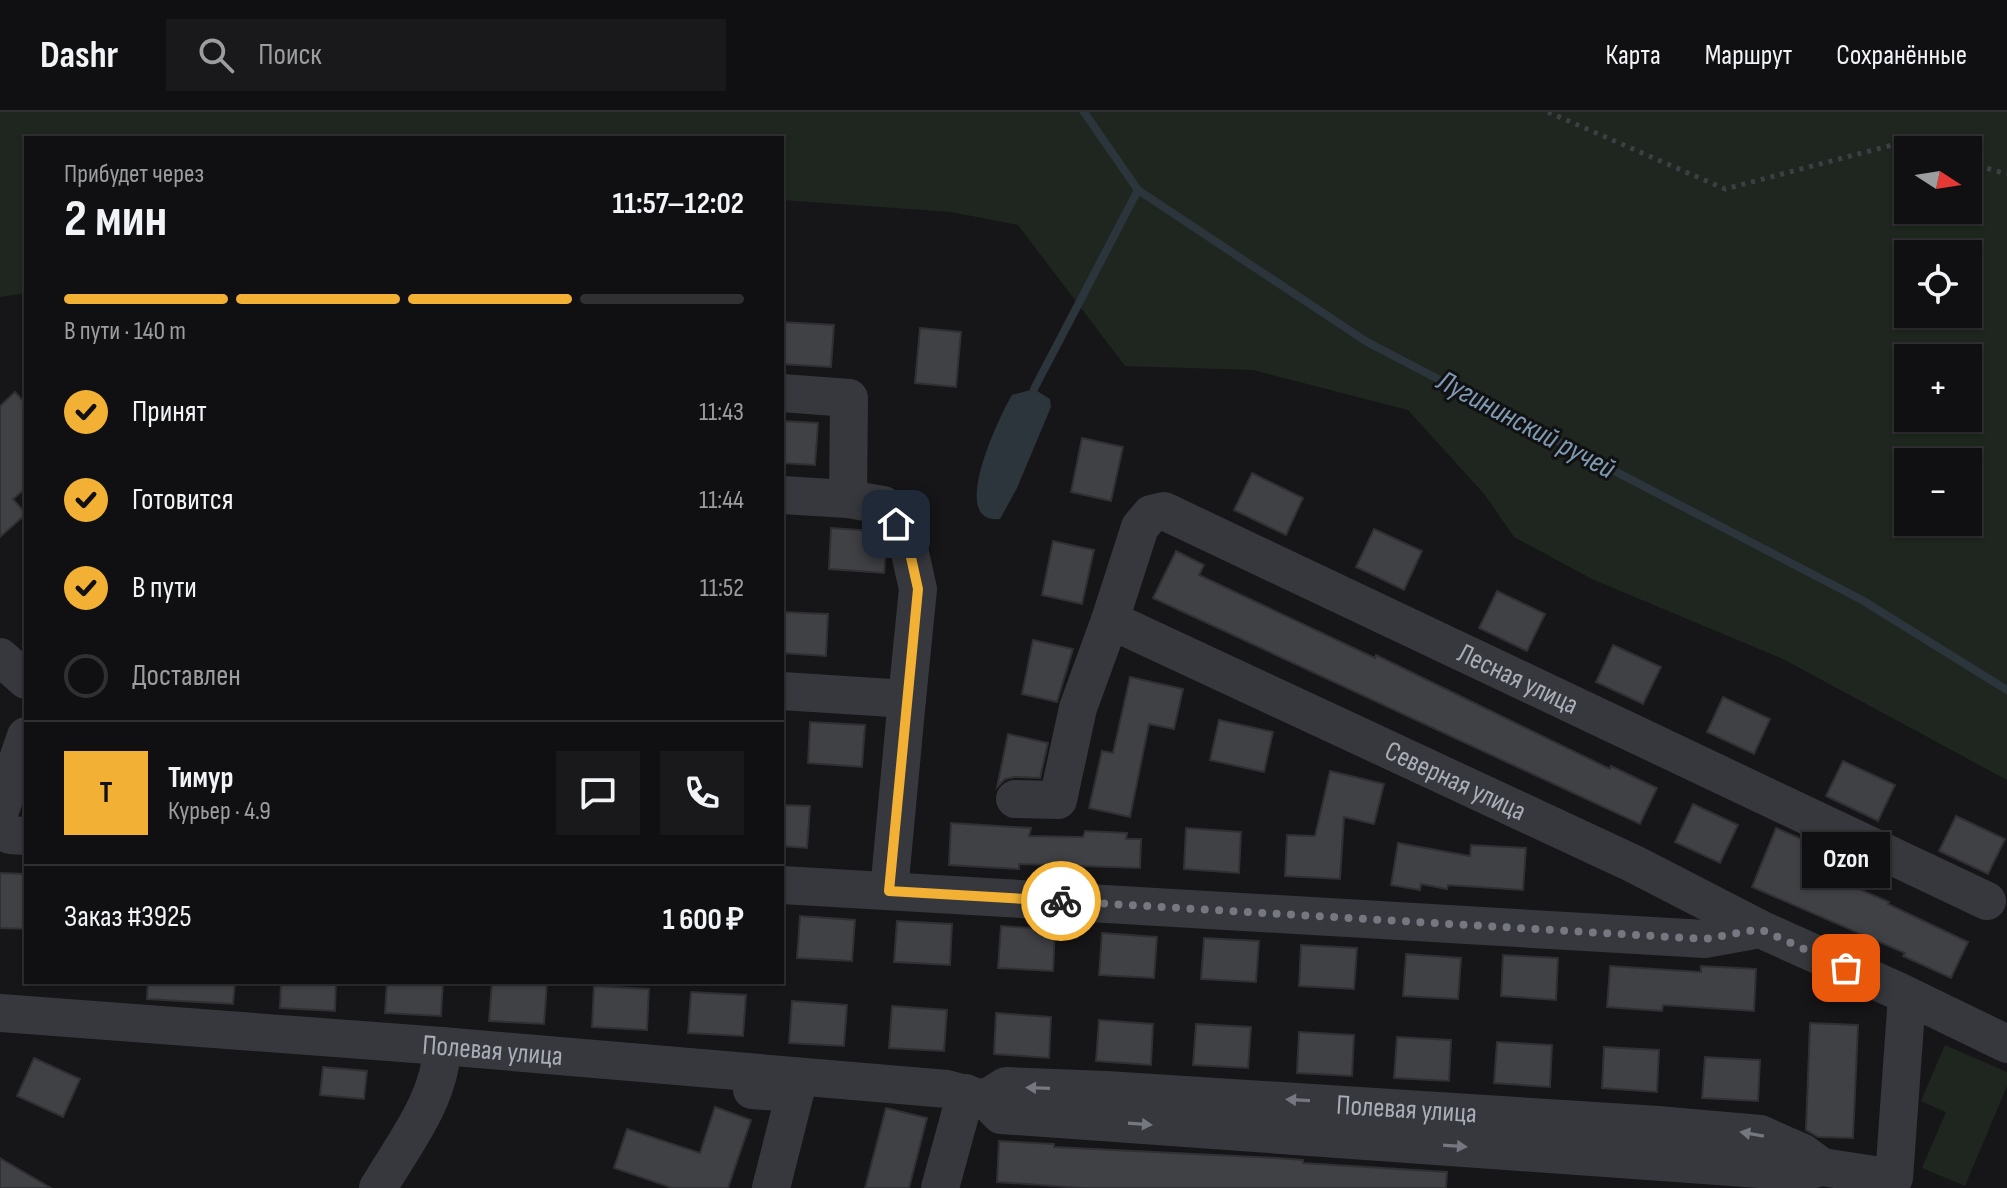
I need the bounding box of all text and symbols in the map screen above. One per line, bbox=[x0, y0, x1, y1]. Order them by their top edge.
search box bbox=[166, 19, 726, 91]
text: Dashr bbox=[40, 33, 118, 78]
icon: search bbox=[194, 33, 238, 77]
text: Поиск bbox=[258, 37, 322, 73]
text: Карта bbox=[1606, 39, 1661, 72]
text: Маршрут bbox=[1705, 39, 1792, 72]
text: Сохранённые bbox=[1836, 39, 1967, 72]
north arrow bbox=[1894, 136, 1982, 224]
map controls bbox=[1894, 136, 1982, 536]
text: Прибудет через bbox=[64, 159, 204, 190]
text: 11:57–12:02 bbox=[613, 186, 744, 222]
text: 2 мин bbox=[64, 188, 167, 251]
button: locate bbox=[1894, 240, 1982, 328]
text: В пути · 140 m bbox=[64, 316, 186, 347]
button: + bbox=[1894, 344, 1982, 432]
water label: Лугининский ручей bbox=[1430, 362, 1622, 487]
icon: check bbox=[64, 390, 108, 434]
text: Принят bbox=[132, 394, 207, 430]
text: 11:43 bbox=[699, 397, 744, 428]
button: − bbox=[1894, 448, 1982, 536]
icon: check bbox=[64, 478, 108, 522]
text: Готовится bbox=[132, 482, 233, 518]
text: 11:44 bbox=[699, 485, 744, 516]
pin bbox=[862, 490, 930, 558]
icon: home bbox=[874, 502, 918, 546]
icon: check bbox=[64, 566, 108, 610]
text: В пути bbox=[132, 570, 197, 606]
text: 11:52 bbox=[700, 573, 744, 604]
street label: Лесная улица bbox=[1453, 636, 1584, 721]
text: Доставлен bbox=[132, 658, 241, 694]
street label: Северная улица bbox=[1380, 734, 1531, 828]
button: chat bbox=[556, 751, 640, 835]
button: phone bbox=[660, 751, 744, 835]
text: Тимур bbox=[168, 760, 233, 796]
text: Т bbox=[99, 775, 113, 811]
text: Курьер · 4.9 bbox=[168, 796, 271, 827]
callout: Ozon bbox=[1802, 832, 1890, 888]
text: Ozon bbox=[1823, 844, 1869, 875]
courier bbox=[1021, 861, 1101, 941]
icon: bike bbox=[1039, 879, 1083, 923]
text: Заказ #3925 bbox=[64, 899, 191, 935]
text: 1 600 ₽ bbox=[663, 902, 744, 938]
pin bbox=[1812, 934, 1880, 1002]
icon: bag bbox=[1824, 946, 1868, 990]
street label: Полевая улица bbox=[421, 1028, 564, 1073]
one-way arrow bbox=[1025, 1081, 1050, 1094]
street label: Полевая улица bbox=[1335, 1088, 1478, 1130]
one-way arrow bbox=[1285, 1093, 1310, 1106]
one-way arrow bbox=[1128, 1118, 1153, 1131]
one-way arrow bbox=[1740, 1128, 1765, 1140]
one-way arrow bbox=[1443, 1140, 1468, 1153]

